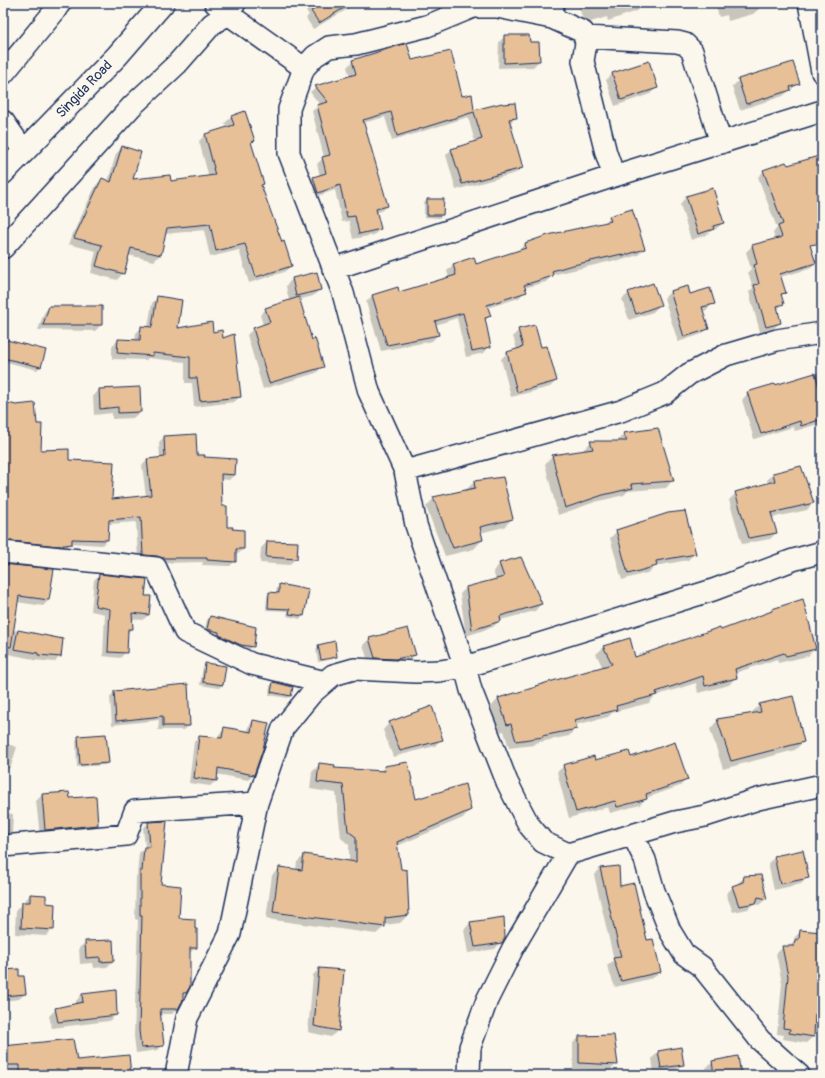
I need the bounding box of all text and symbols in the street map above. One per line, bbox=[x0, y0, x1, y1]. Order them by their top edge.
street label: Singida Road bbox=[52, 57, 116, 121]

